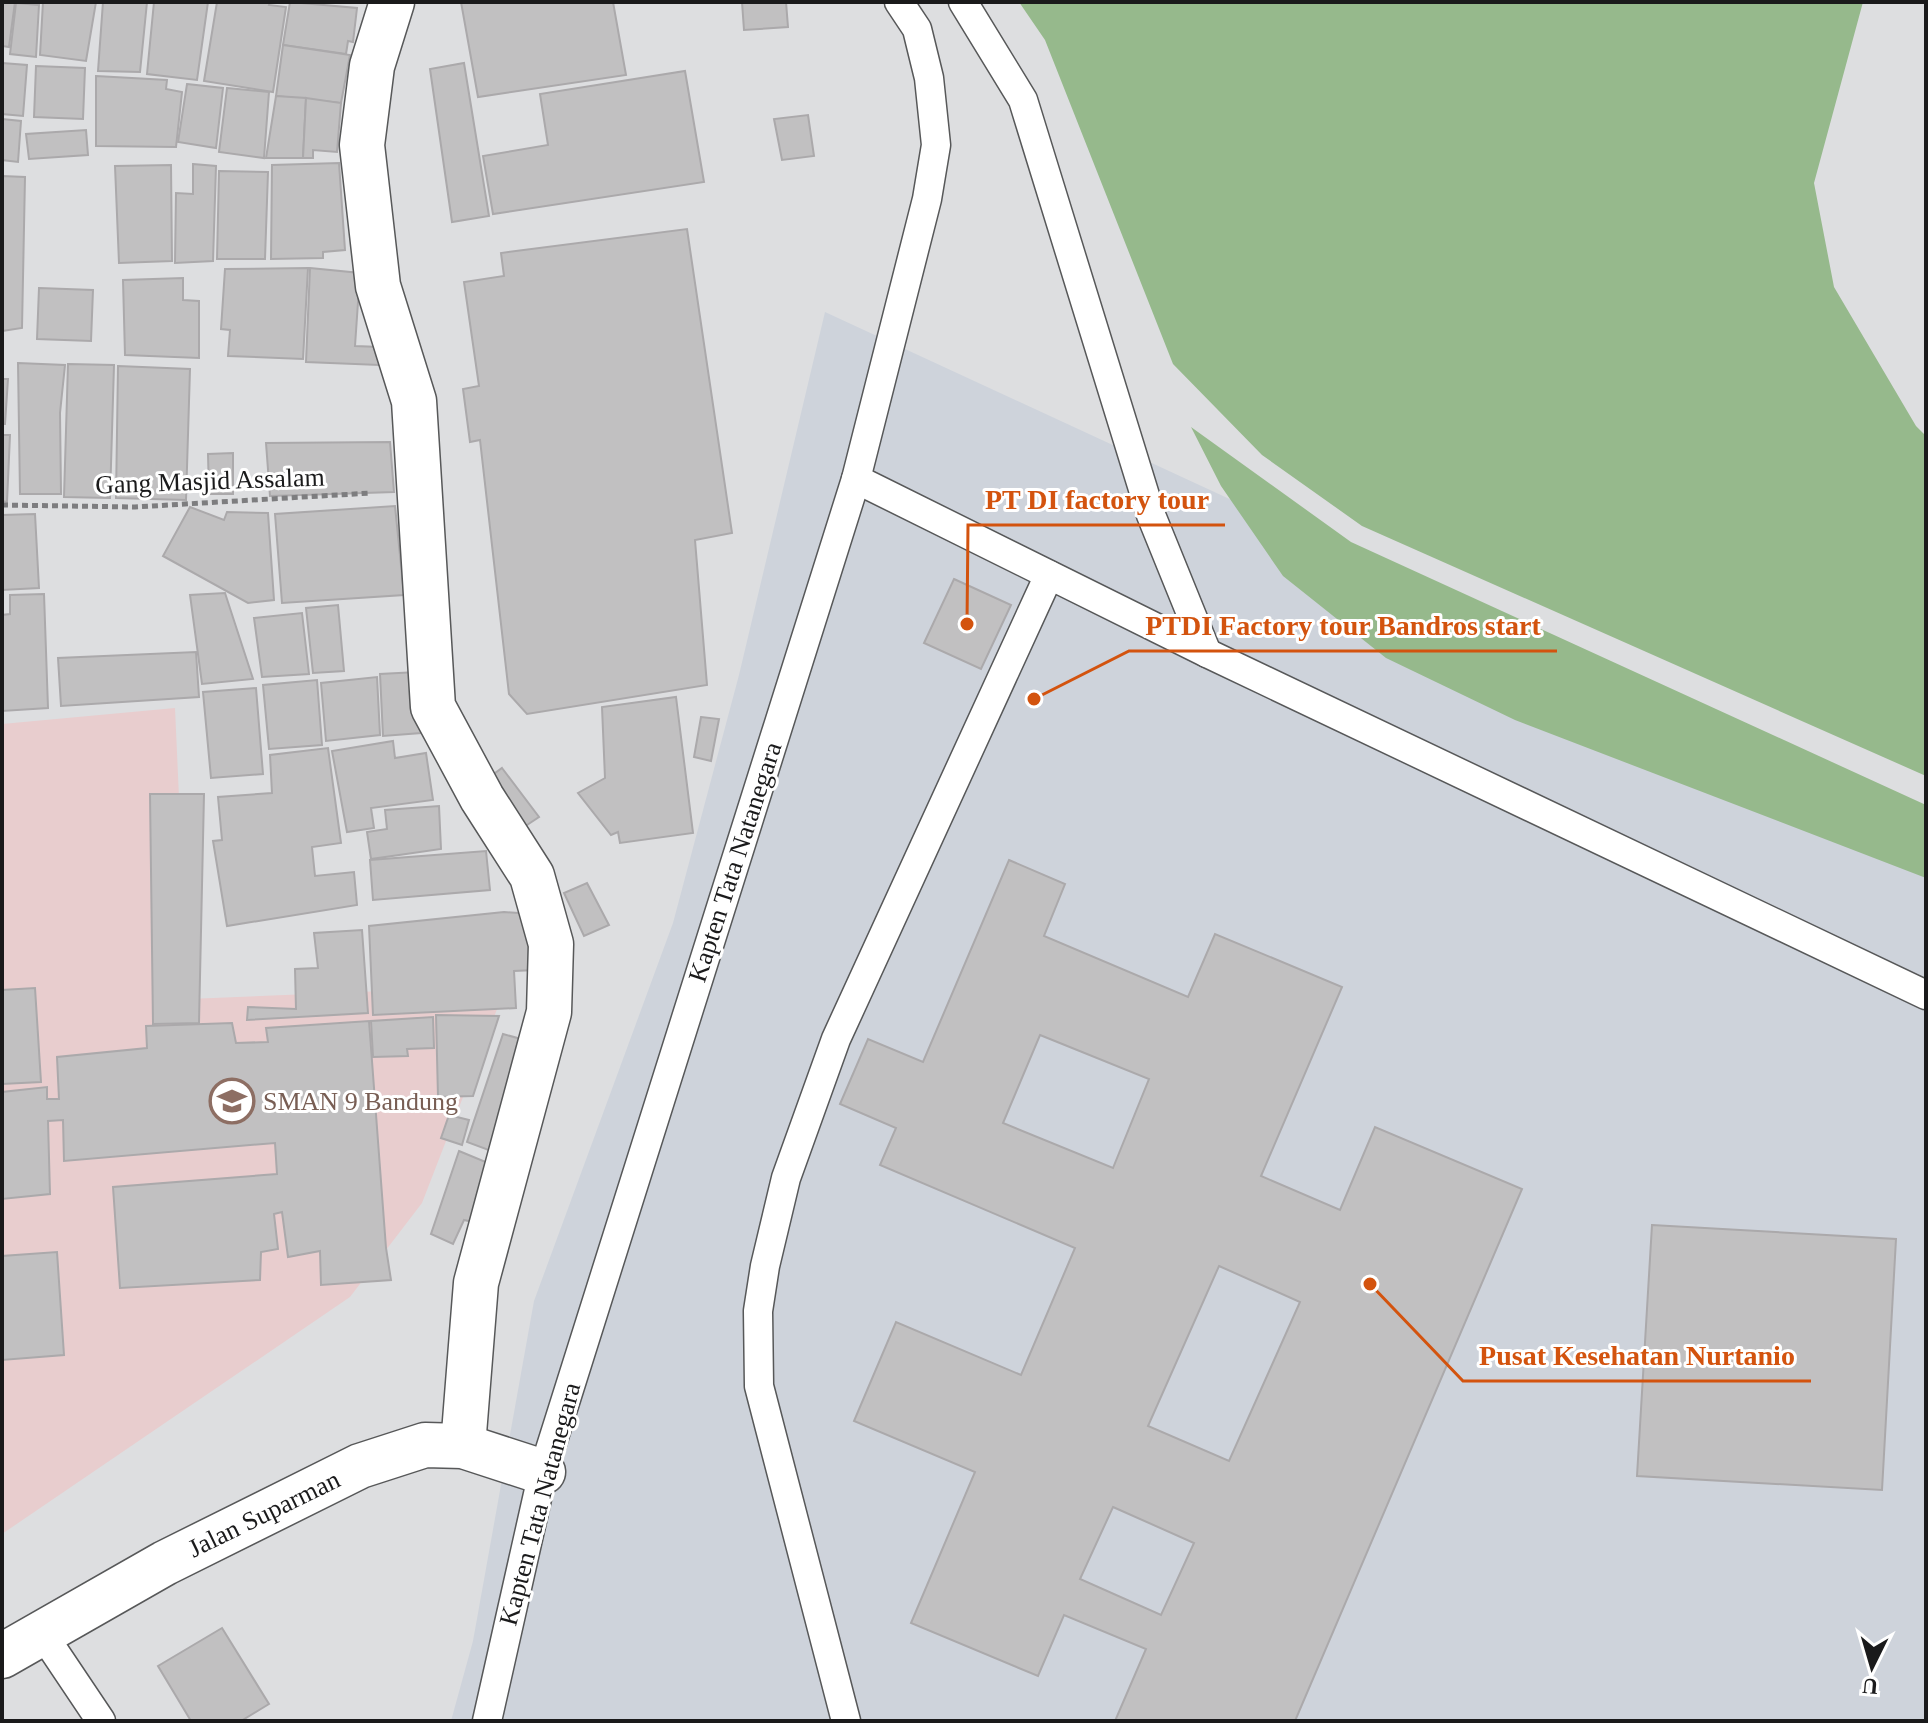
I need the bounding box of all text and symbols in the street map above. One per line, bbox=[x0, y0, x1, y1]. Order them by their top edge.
street label: Gang Masjid Assalam bbox=[95, 463, 325, 499]
callout: PT DI factory tour bbox=[968, 473, 1225, 525]
text: PT DI factory tour bbox=[985, 484, 1209, 515]
callout: PTDI Factory tour Bandros start bbox=[1129, 599, 1557, 651]
text: PTDI Factory tour Bandros start bbox=[1145, 610, 1541, 641]
street label: Kapten Tata Natanegara bbox=[683, 738, 788, 986]
school or university icon: SMAN 9 Bandung bbox=[208, 1077, 256, 1125]
place label: SMAN 9 Bandung bbox=[263, 1087, 458, 1116]
callout: Pusat Kesehatan Nurtanio bbox=[1463, 1329, 1811, 1381]
text: Pusat Kesehatan Nurtanio bbox=[1479, 1340, 1795, 1371]
street label: Kapten Tata Natanegara bbox=[494, 1379, 587, 1629]
street label: Jalan Suparman bbox=[183, 1465, 345, 1563]
north arrow bbox=[1832, 1627, 1912, 1707]
text: U bbox=[1861, 1673, 1879, 1700]

